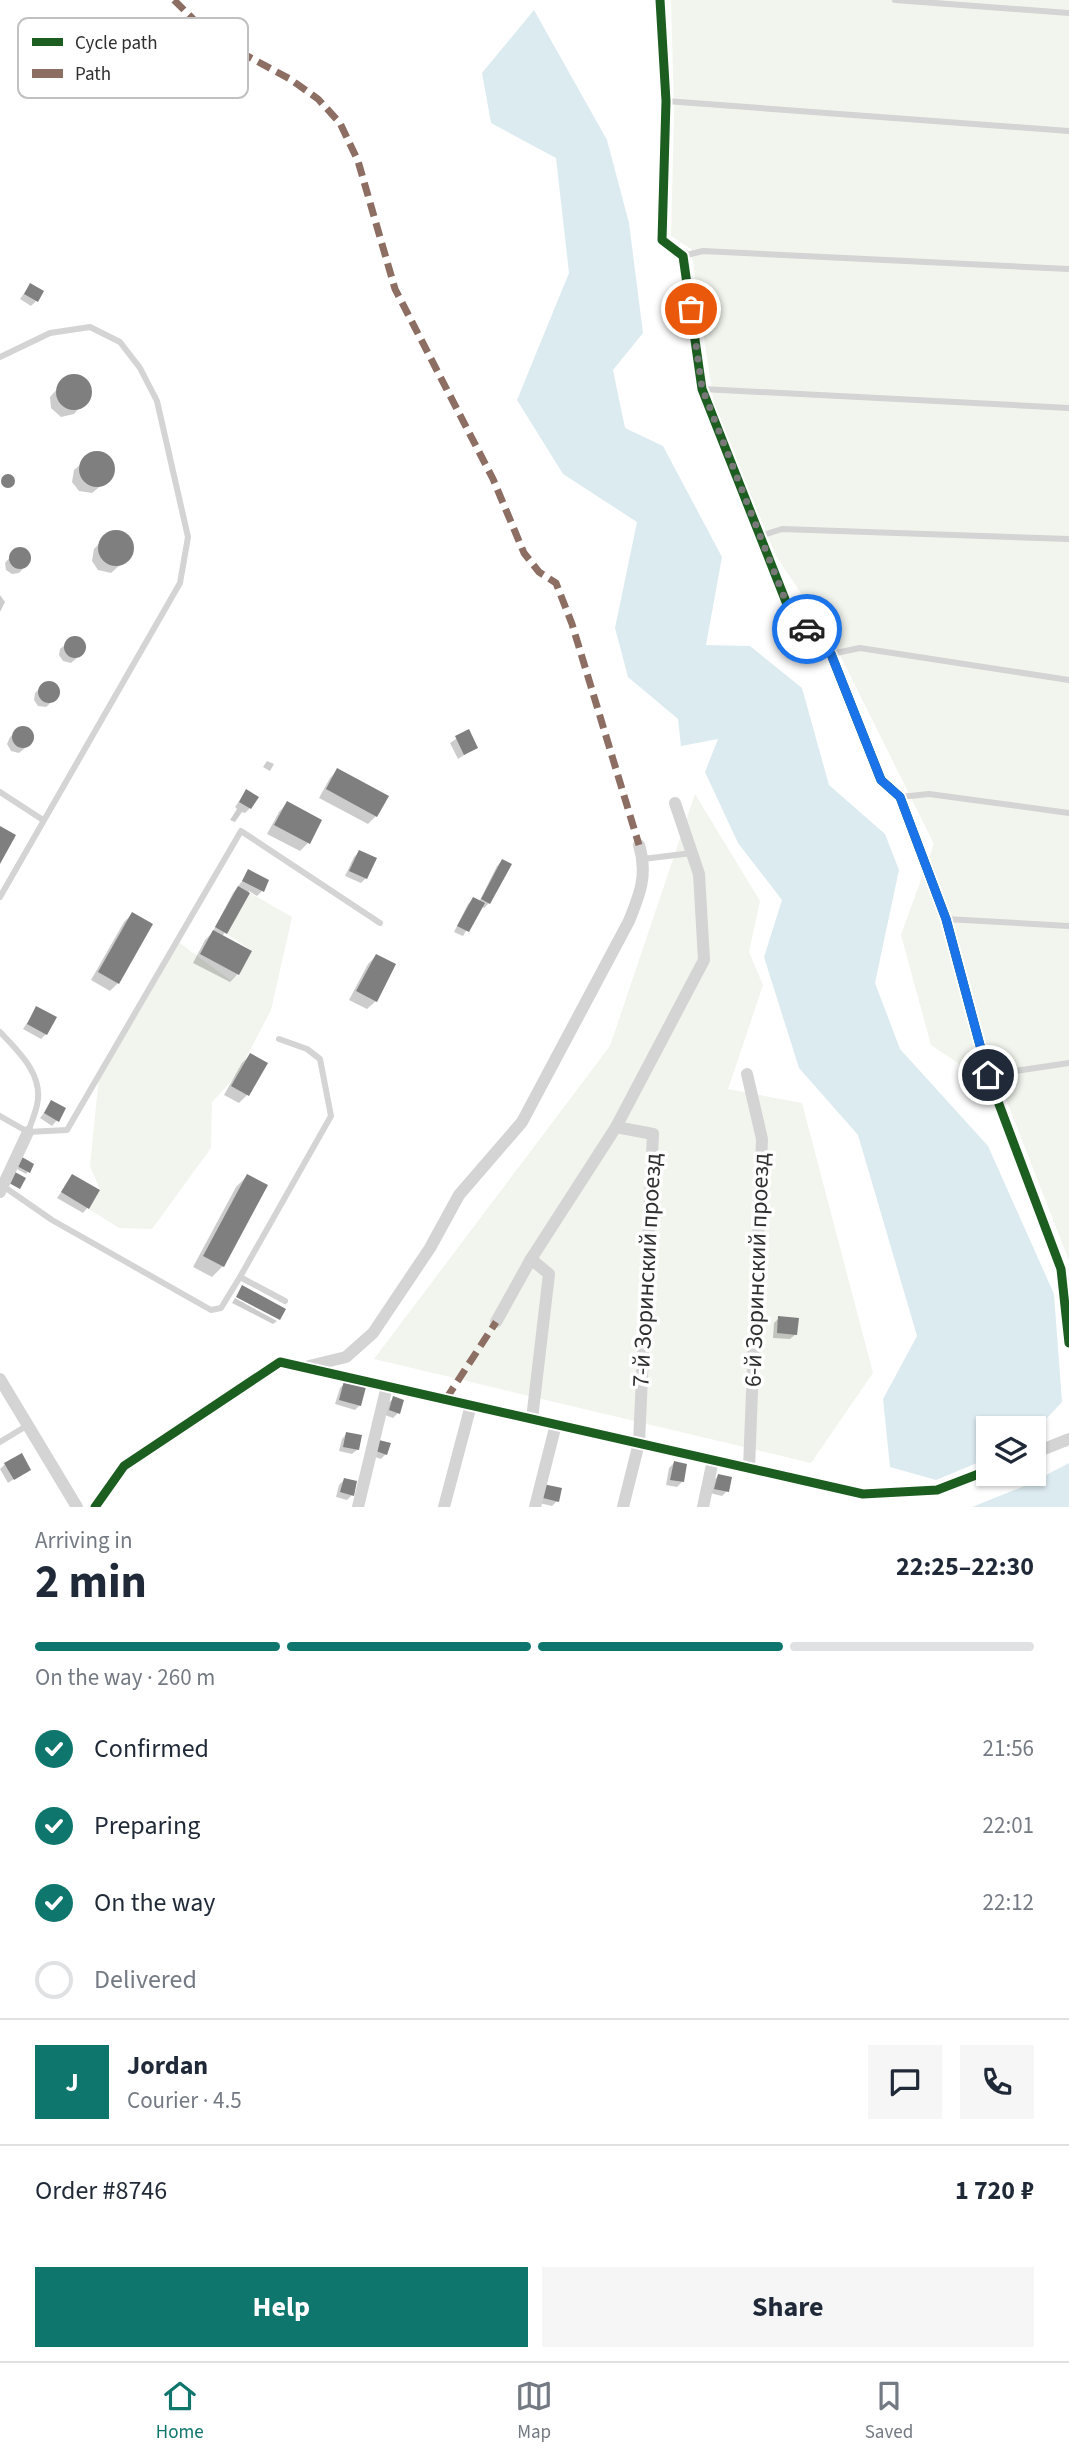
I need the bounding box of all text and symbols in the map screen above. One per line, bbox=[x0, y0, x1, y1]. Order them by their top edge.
legend bbox=[18, 18, 248, 98]
text: Cycle path bbox=[75, 30, 157, 57]
text: Path bbox=[75, 61, 111, 88]
pin bbox=[661, 279, 721, 339]
icon: bag bbox=[672, 290, 710, 328]
courier bbox=[772, 594, 842, 664]
icon: car bbox=[788, 610, 826, 648]
pin bbox=[958, 1045, 1018, 1105]
icon: home bbox=[969, 1056, 1007, 1094]
street label: 7-й Зоринский проезд bbox=[623, 1152, 671, 1388]
street label: 6-й Зоринский проезд bbox=[735, 1152, 779, 1388]
map controls bbox=[976, 1416, 1046, 1486]
button: layers bbox=[976, 1416, 1046, 1486]
text: Arriving in bbox=[35, 1524, 133, 1557]
text: 22:25–22:30 bbox=[896, 1548, 1034, 1585]
text: 2 min bbox=[35, 1550, 147, 1615]
text: On the way · 260 m bbox=[35, 1661, 215, 1694]
icon: check bbox=[35, 1730, 73, 1768]
text: Confirmed bbox=[94, 1730, 209, 1767]
text: 21:56 bbox=[983, 1732, 1034, 1765]
icon: check bbox=[35, 1807, 73, 1845]
text: Preparing bbox=[94, 1807, 200, 1844]
text: 22:01 bbox=[983, 1809, 1034, 1842]
icon: check bbox=[35, 1884, 73, 1922]
text: On the way bbox=[94, 1884, 215, 1921]
text: 22:12 bbox=[983, 1886, 1034, 1919]
text: Delivered bbox=[94, 1961, 197, 1998]
button: chat bbox=[868, 2045, 942, 2119]
button: phone bbox=[960, 2045, 1034, 2119]
text: Jordan bbox=[127, 2047, 208, 2084]
text: J bbox=[65, 2064, 79, 2101]
text: Courier · 4.5 bbox=[127, 2084, 242, 2117]
text: Order #8746 bbox=[35, 2172, 167, 2209]
text: 1 720 ₽ bbox=[955, 2172, 1034, 2209]
button: Help bbox=[35, 2267, 528, 2347]
button: Share bbox=[542, 2267, 1034, 2347]
tab: Home bbox=[156, 2377, 204, 2446]
tab: Map bbox=[515, 2377, 553, 2446]
tab: Saved bbox=[865, 2377, 913, 2446]

